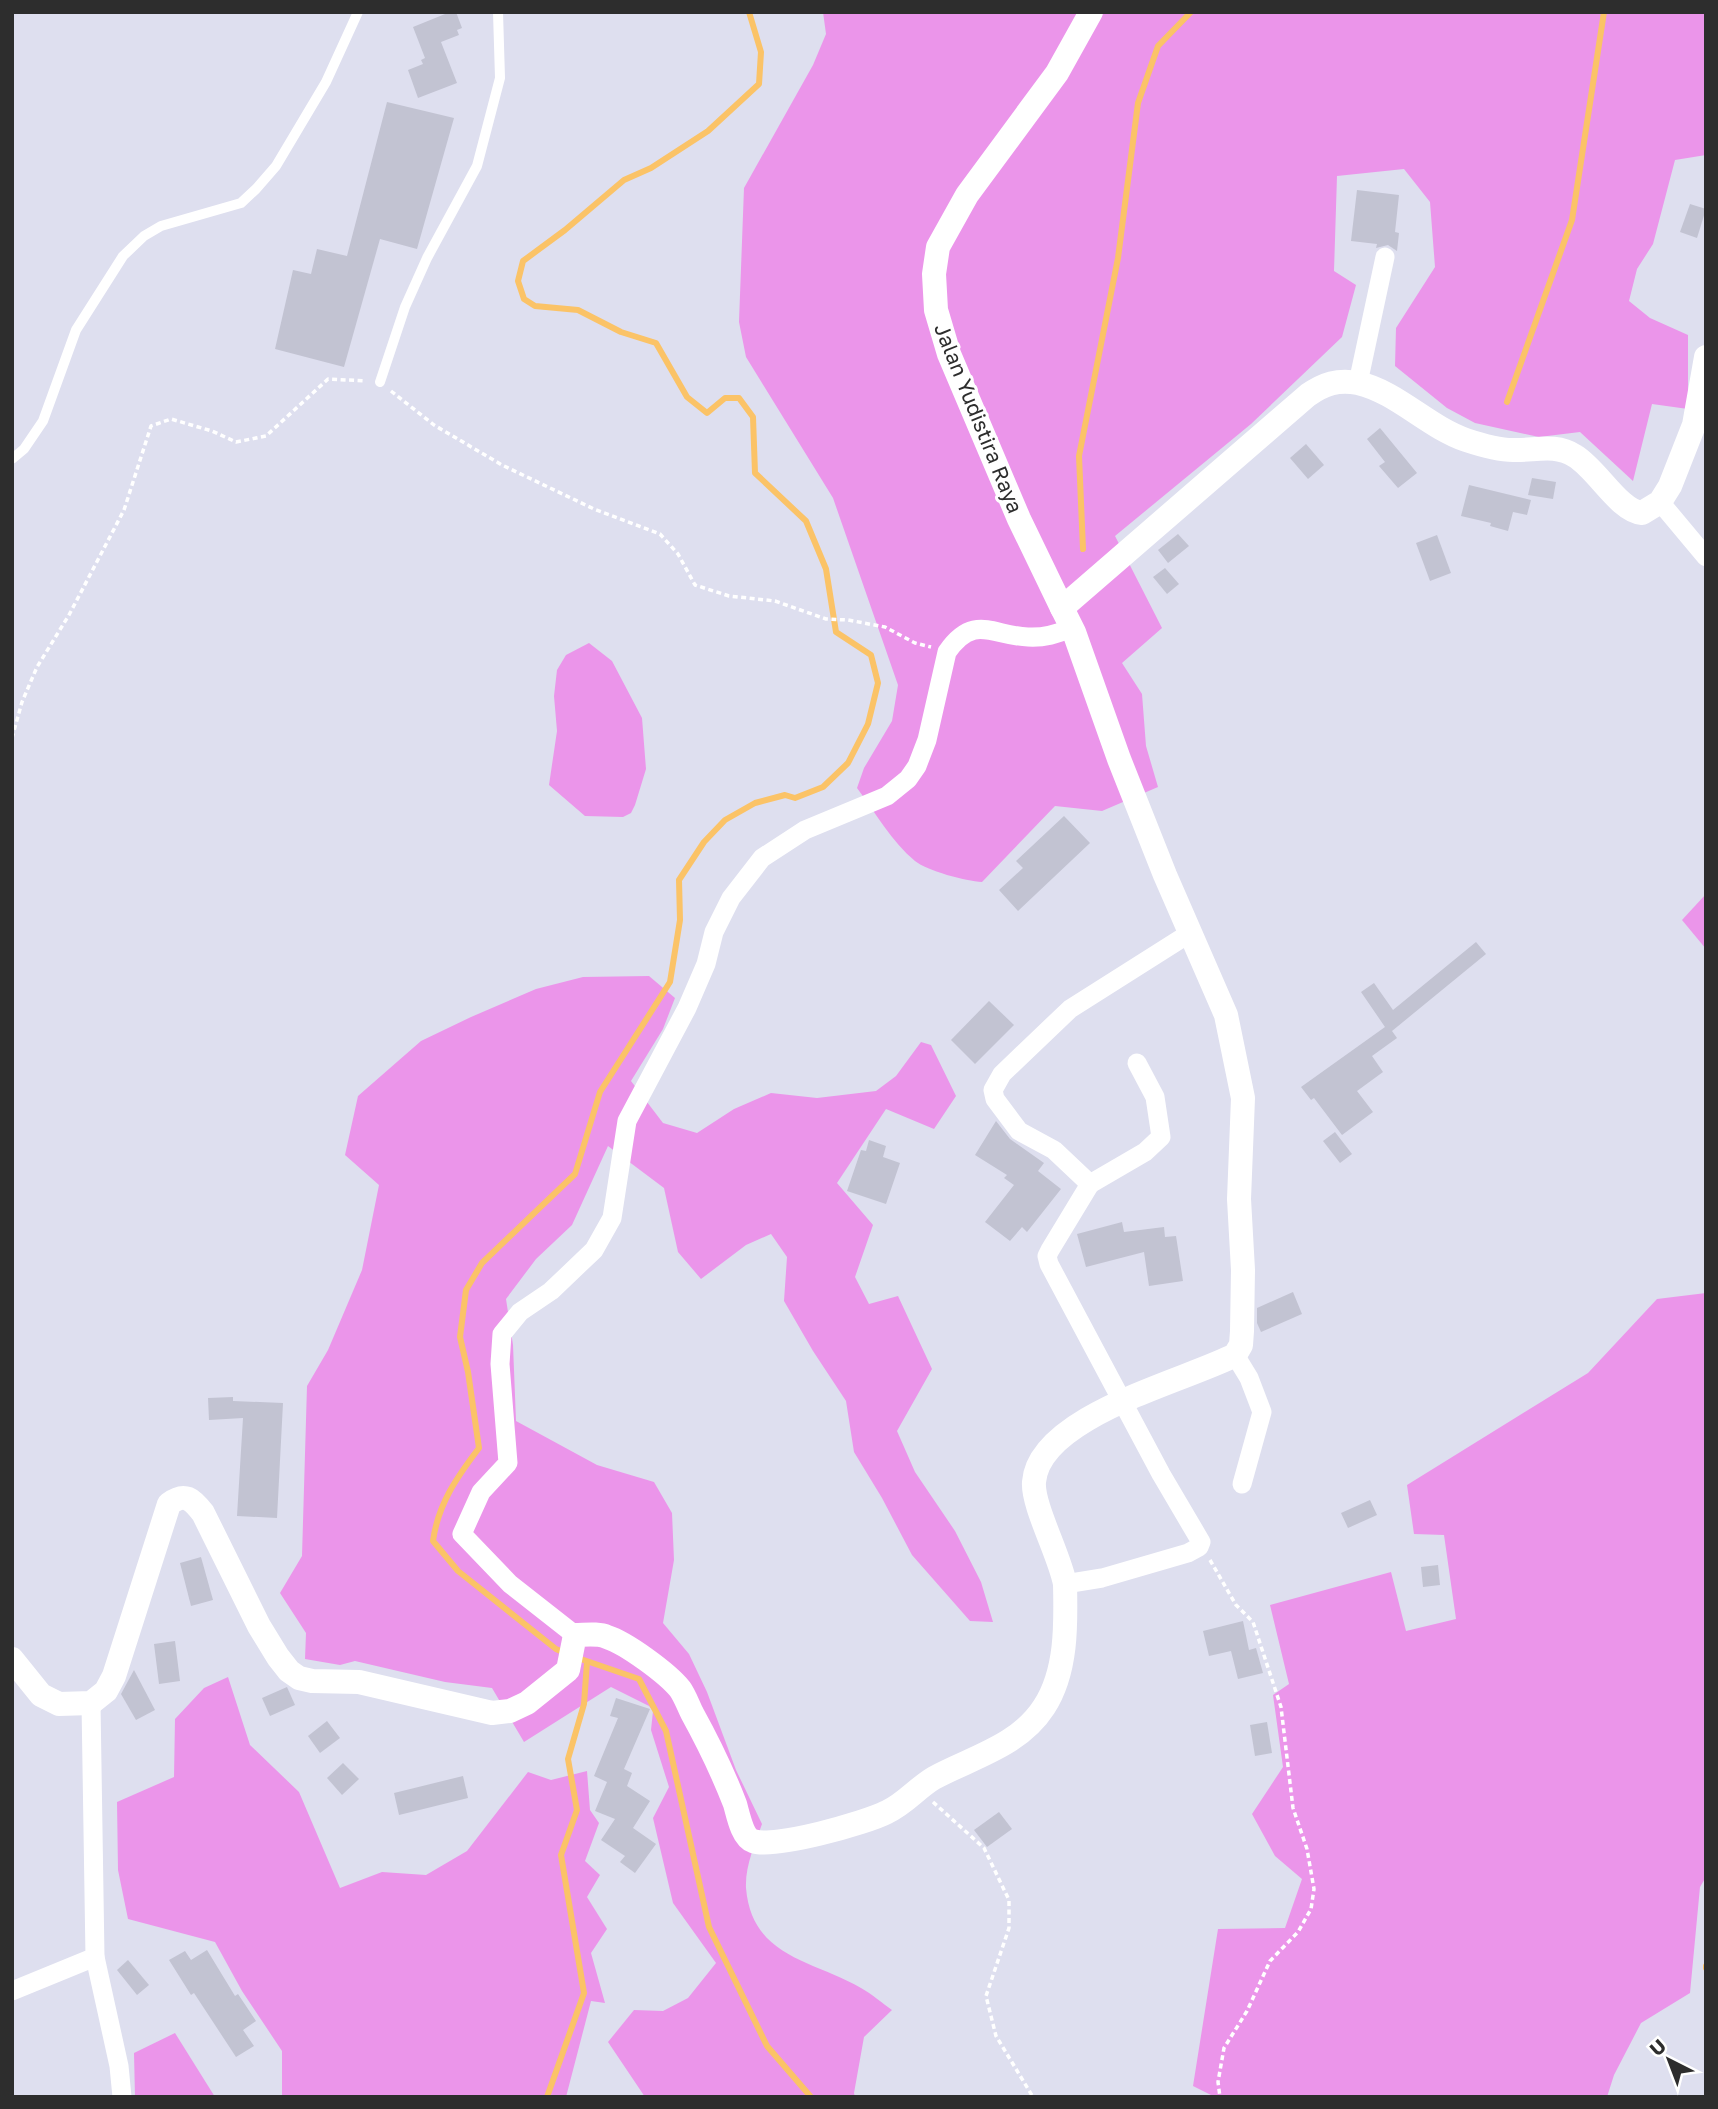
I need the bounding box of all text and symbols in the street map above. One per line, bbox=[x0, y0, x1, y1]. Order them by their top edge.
street label: Jalan Yudistira Raya bbox=[929, 319, 1029, 517]
north arrow bbox=[1634, 2025, 1704, 2095]
text: U bbox=[1644, 2034, 1670, 2060]

